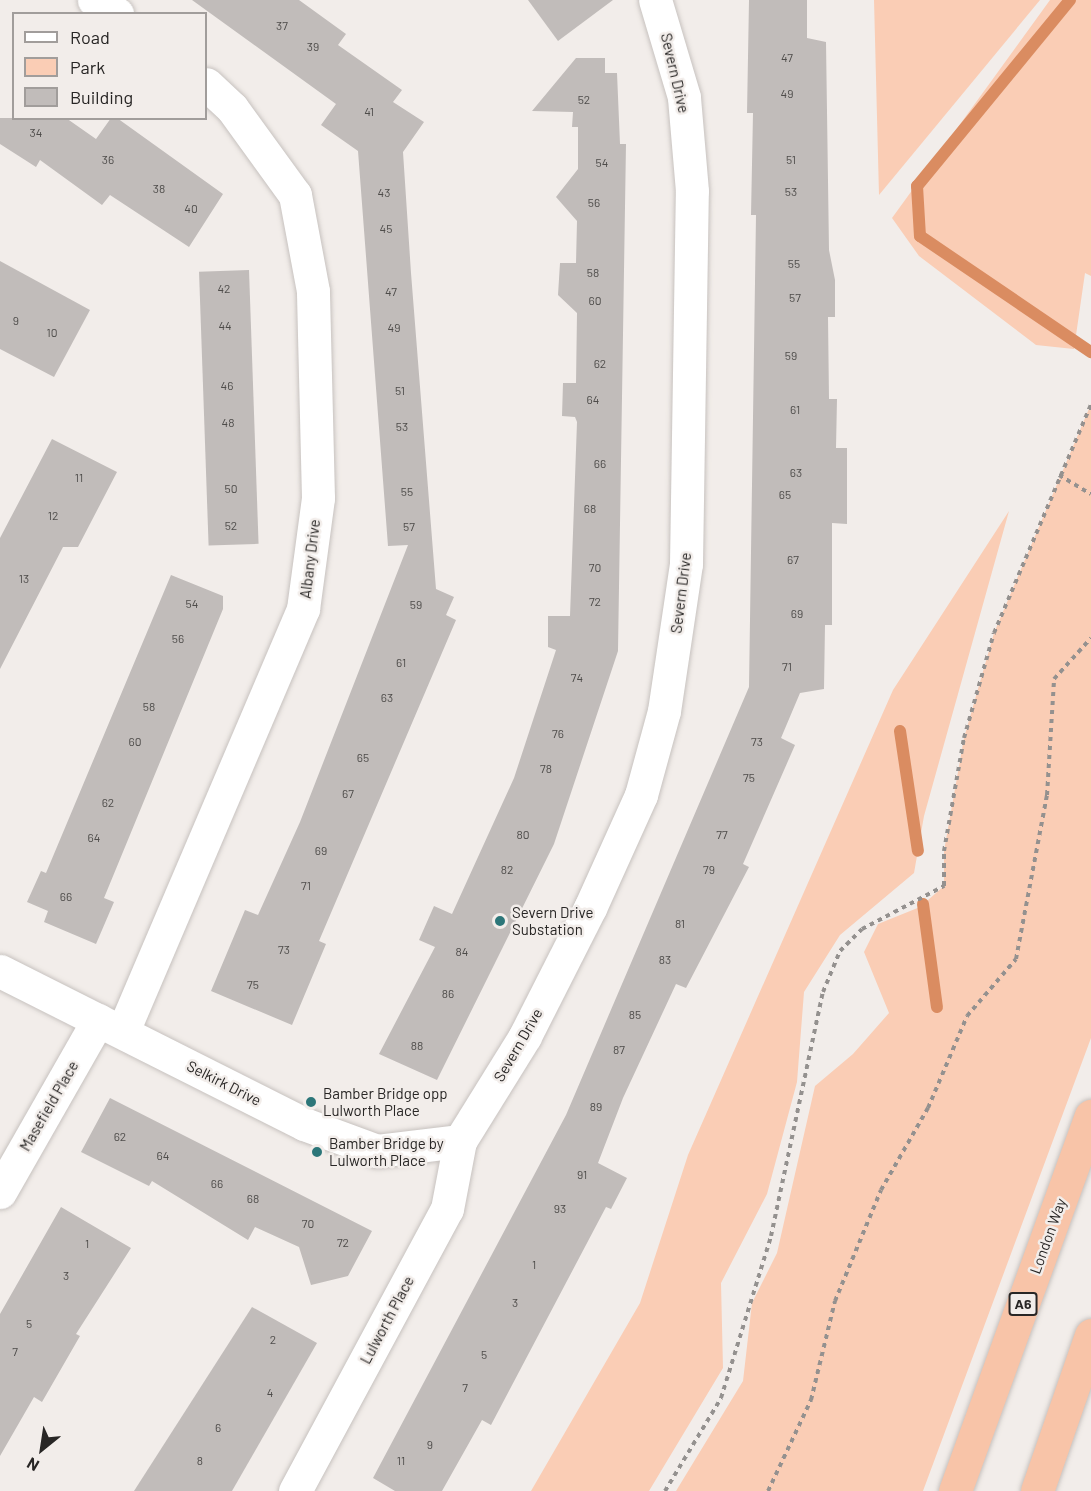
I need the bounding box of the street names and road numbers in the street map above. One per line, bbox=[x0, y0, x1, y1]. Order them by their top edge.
street label: Severn Drive bbox=[657, 31, 693, 115]
street label: Albany Drive bbox=[296, 518, 324, 600]
street label: Severn Drive bbox=[667, 552, 695, 634]
street label: Severn Drive bbox=[490, 1005, 546, 1085]
street label: Selkirk Drive bbox=[184, 1057, 264, 1109]
street label: Masefield Place bbox=[16, 1058, 82, 1154]
street label: London Way bbox=[1026, 1196, 1070, 1276]
street label: Lulworth Place bbox=[356, 1273, 418, 1367]
road number: A6 bbox=[1008, 1293, 1038, 1315]

